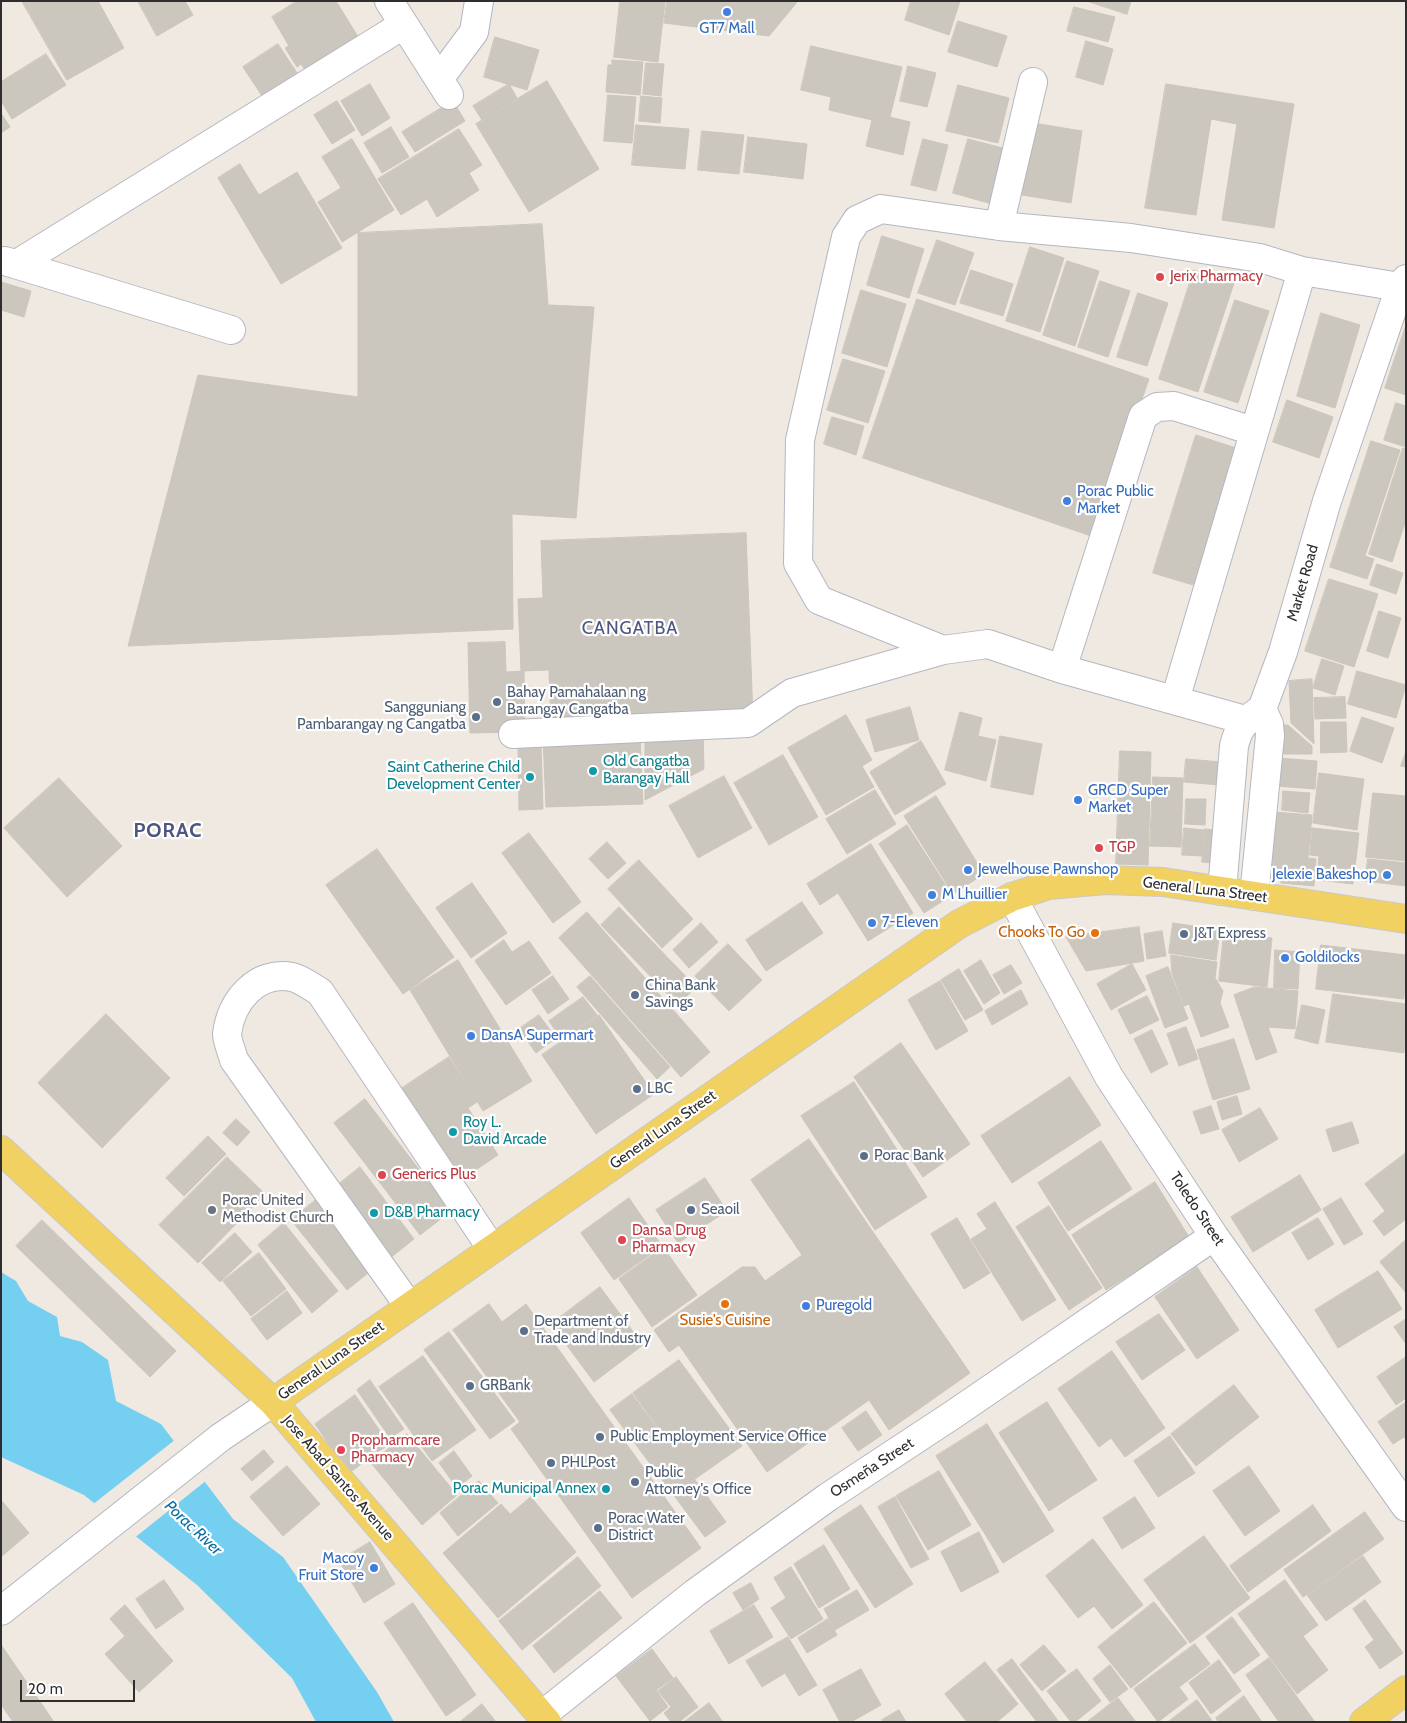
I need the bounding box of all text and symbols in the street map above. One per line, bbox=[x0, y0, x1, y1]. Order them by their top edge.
marker: GT7 Mall bbox=[721, 6, 733, 18]
place label: GT7 Mall bbox=[699, 20, 755, 38]
place label: Jerix Pharmacy bbox=[1170, 268, 1263, 286]
marker: Jerix Pharmacy bbox=[1154, 271, 1166, 283]
place label: Porac Public Market bbox=[1077, 483, 1154, 518]
marker: Porac Public Market bbox=[1061, 495, 1073, 507]
street label: Market Road bbox=[1283, 543, 1323, 623]
district label: CANGATBA bbox=[581, 618, 679, 640]
place label: Bahay Pamahalaan ng Barangay Cangatba bbox=[507, 684, 646, 719]
marker: Bahay Pamahalaan ng Barangay Cangatba bbox=[491, 696, 503, 708]
place label: Sangguniang Pambarangay ng Cangatba bbox=[297, 699, 466, 734]
marker: Sangguniang Pambarangay ng Cangatba bbox=[470, 711, 482, 723]
place label: Old Cangatba Barangay Hall bbox=[603, 753, 690, 788]
place label: Saint Catherine Child Development Center bbox=[387, 759, 520, 794]
marker: Old Cangatba Barangay Hall bbox=[587, 765, 599, 777]
marker: Saint Catherine Child Development Center bbox=[524, 771, 536, 783]
place label: GRCD Super Market bbox=[1088, 782, 1168, 817]
marker: GRCD Super Market bbox=[1072, 794, 1084, 806]
district label: PORAC bbox=[133, 819, 203, 843]
place label: TGP bbox=[1109, 839, 1135, 857]
marker: TGP bbox=[1093, 842, 1105, 854]
place label: Jewelhouse Pawnshop bbox=[978, 861, 1118, 879]
marker: Jewelhouse Pawnshop bbox=[962, 864, 974, 876]
place label: Jelexie Bakeshop bbox=[1272, 866, 1377, 884]
marker: Jelexie Bakeshop bbox=[1381, 869, 1393, 881]
street label: General Luna Street bbox=[1142, 873, 1268, 907]
place label: M Lhuillier bbox=[942, 886, 1007, 904]
marker: M Lhuillier bbox=[926, 889, 938, 901]
place label: 7-Eleven bbox=[882, 914, 938, 932]
marker: 7-Eleven bbox=[866, 917, 878, 929]
place label: Chooks To Go bbox=[998, 924, 1085, 942]
place label: J&T Express bbox=[1194, 925, 1266, 943]
marker: Chooks To Go bbox=[1089, 927, 1101, 939]
marker: J&T Express bbox=[1178, 928, 1190, 940]
place label: Goldilocks bbox=[1295, 949, 1360, 967]
marker: Goldilocks bbox=[1279, 952, 1291, 964]
place label: China Bank Savings bbox=[645, 977, 716, 1012]
marker: China Bank Savings bbox=[629, 989, 641, 1001]
place label: DansA Supermart bbox=[481, 1027, 594, 1045]
marker: DansA Supermart bbox=[465, 1030, 477, 1042]
place label: LBC bbox=[647, 1080, 673, 1098]
marker: LBC bbox=[631, 1083, 643, 1095]
street label: General Luna Street bbox=[607, 1087, 719, 1173]
place label: Roy L. David Arcade bbox=[463, 1114, 547, 1149]
marker: Roy L. David Arcade bbox=[447, 1126, 459, 1138]
place label: Porac Bank bbox=[874, 1147, 944, 1165]
marker: Porac Bank bbox=[858, 1150, 870, 1162]
place label: Generics Plus bbox=[392, 1166, 476, 1184]
marker: Generics Plus bbox=[376, 1169, 388, 1181]
street label: Toledo Street bbox=[1166, 1169, 1228, 1249]
place label: Porac United Methodist Church bbox=[222, 1192, 334, 1227]
place label: Seaoil bbox=[701, 1201, 740, 1219]
marker: Porac United Methodist Church bbox=[206, 1204, 218, 1216]
place label: D&B Pharmacy bbox=[384, 1204, 480, 1222]
marker: Seaoil bbox=[685, 1204, 697, 1216]
marker: D&B Pharmacy bbox=[368, 1207, 380, 1219]
place label: Dansa Drug Pharmacy bbox=[632, 1222, 706, 1257]
marker: Dansa Drug Pharmacy bbox=[616, 1234, 628, 1246]
place label: Puregold bbox=[816, 1297, 872, 1315]
marker: Susie's Cuisine bbox=[719, 1298, 731, 1310]
marker: Puregold bbox=[800, 1300, 812, 1312]
place label: Susie's Cuisine bbox=[680, 1312, 770, 1330]
place label: Department of Trade and Industry bbox=[534, 1313, 651, 1348]
street label: General Luna Street bbox=[275, 1318, 387, 1404]
marker: Department of Trade and Industry bbox=[518, 1325, 530, 1337]
place label: GRBank bbox=[480, 1377, 530, 1395]
marker: GRBank bbox=[464, 1380, 476, 1392]
street label: Jose Abad Santos Avenue bbox=[279, 1412, 397, 1544]
place label: Public Employment Service Office bbox=[610, 1428, 826, 1446]
marker: Public Employment Service Office bbox=[594, 1431, 606, 1443]
place label: Propharmcare Pharmacy bbox=[351, 1432, 440, 1467]
street label: Osmeña Street bbox=[827, 1434, 917, 1502]
marker: Propharmcare Pharmacy bbox=[335, 1444, 347, 1456]
place label: PHLPost bbox=[561, 1454, 616, 1472]
marker: PHLPost bbox=[545, 1457, 557, 1469]
place label: Public Attorney's Office bbox=[645, 1464, 751, 1499]
marker: Public Attorney's Office bbox=[629, 1476, 641, 1488]
place label: Porac Municipal Annex bbox=[453, 1480, 596, 1498]
marker: Porac Municipal Annex bbox=[600, 1483, 612, 1495]
water label: Porac River bbox=[160, 1497, 226, 1559]
place label: Porac Water District bbox=[608, 1510, 685, 1545]
marker: Porac Water District bbox=[592, 1522, 604, 1534]
place label: Macoy Fruit Store bbox=[299, 1550, 364, 1585]
marker: Macoy Fruit Store bbox=[368, 1562, 380, 1574]
scale bar bbox=[22, 1670, 138, 1702]
text: 20 m bbox=[28, 1680, 63, 1698]

